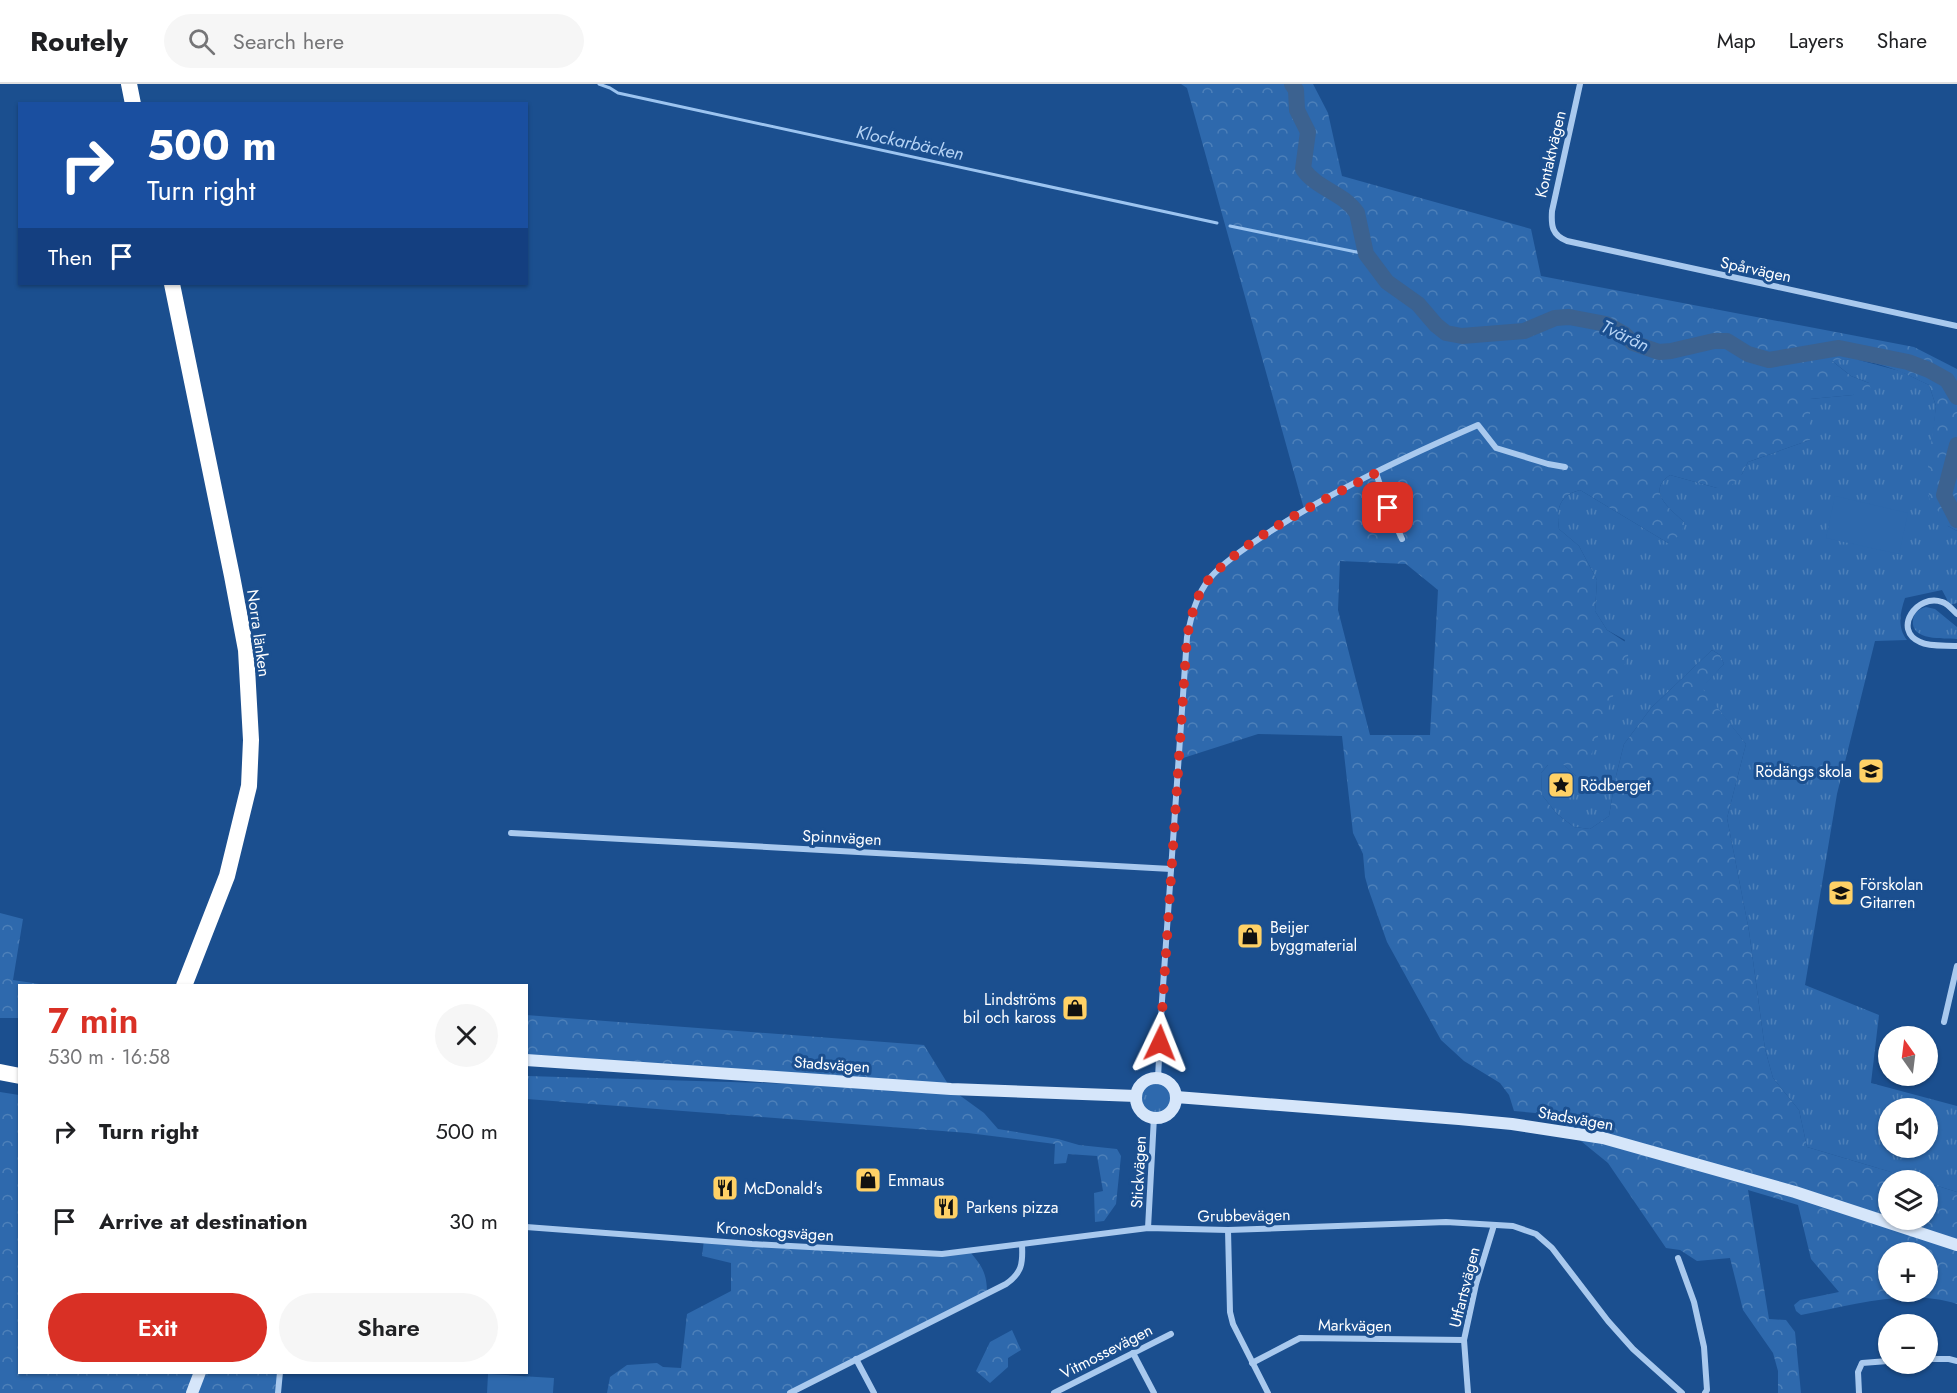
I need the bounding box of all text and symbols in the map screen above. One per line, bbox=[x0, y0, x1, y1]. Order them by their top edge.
search box bbox=[164, 14, 584, 68]
text: Routely bbox=[30, 21, 128, 62]
icon: search bbox=[185, 25, 218, 58]
text: Search here bbox=[233, 25, 344, 57]
text: Map bbox=[1717, 26, 1756, 56]
text: Layers bbox=[1789, 26, 1844, 56]
text: Share bbox=[1877, 26, 1927, 56]
street label: Kontaktvägen bbox=[1529, 108, 1572, 200]
text: 500 m bbox=[147, 115, 277, 176]
water label: Klockarbäcken bbox=[854, 119, 966, 167]
icon: right bbox=[48, 126, 126, 204]
text: Turn right bbox=[147, 171, 255, 210]
icon: arrive bbox=[105, 240, 138, 273]
text: Then bbox=[48, 241, 93, 273]
street label: Spårvägen bbox=[1718, 251, 1794, 288]
water label: Tvärån bbox=[1597, 314, 1653, 358]
pin bbox=[1362, 482, 1413, 533]
icon: arrive bbox=[1371, 491, 1404, 524]
street label: Norra länken bbox=[241, 588, 276, 678]
school or university icon: Rödängs skola bbox=[1856, 756, 1886, 786]
place label: Rödängs skola bbox=[1755, 760, 1852, 783]
place icon: Rödberget bbox=[1546, 770, 1576, 800]
place label: Rödberget bbox=[1580, 774, 1651, 797]
street label: Spinnvägen bbox=[802, 824, 882, 851]
place label: Förskolan Gitarren bbox=[1860, 873, 1924, 914]
school or university icon: Förskolan Gitarren bbox=[1826, 878, 1856, 908]
place label: Beijer byggmaterial bbox=[1270, 916, 1357, 957]
shop icon: Beijer byggmaterial bbox=[1235, 921, 1265, 951]
place label: Lindströms bil och kaross bbox=[963, 988, 1056, 1029]
shop icon: Lindströms bil och kaross bbox=[1060, 993, 1090, 1023]
text: 7 min bbox=[48, 994, 139, 1046]
button: close bbox=[435, 1004, 498, 1067]
position arrow bbox=[1128, 1011, 1192, 1075]
north arrow bbox=[1878, 1026, 1938, 1086]
map controls bbox=[1878, 1026, 1938, 1374]
text: 530 m · 16:58 bbox=[48, 1043, 171, 1072]
street label: Stadsvägen bbox=[793, 1050, 871, 1079]
button: sound bbox=[1878, 1098, 1938, 1158]
street label: Stadsvägen bbox=[1536, 1101, 1616, 1136]
icon: right bbox=[48, 1115, 81, 1148]
text: Turn right bbox=[99, 1115, 199, 1147]
text: 500 m bbox=[435, 1115, 498, 1147]
street label: Stickvägen bbox=[1125, 1135, 1152, 1209]
shop icon: Emmaus bbox=[853, 1165, 883, 1195]
place label: Emmaus bbox=[888, 1169, 944, 1192]
button: layers bbox=[1878, 1170, 1938, 1230]
restaurant icon: McDonald's bbox=[710, 1173, 740, 1203]
place label: McDonald's bbox=[744, 1177, 823, 1200]
restaurant icon: Parkens pizza bbox=[931, 1192, 961, 1222]
place label: Parkens pizza bbox=[966, 1196, 1058, 1219]
street label: Grubbevägen bbox=[1197, 1203, 1291, 1228]
icon: arrive bbox=[48, 1205, 81, 1238]
text: Arrive at destination bbox=[99, 1205, 308, 1237]
text: 30 m bbox=[449, 1205, 498, 1237]
street label: Kronoskogsvägen bbox=[715, 1216, 835, 1247]
button: + bbox=[1878, 1242, 1938, 1302]
street label: Utfartsvägen bbox=[1443, 1244, 1486, 1330]
button: Exit bbox=[48, 1293, 267, 1362]
button: Share bbox=[279, 1293, 498, 1362]
street label: Markvägen bbox=[1318, 1313, 1392, 1338]
button: − bbox=[1878, 1314, 1938, 1374]
street label: Vitmossevägen bbox=[1056, 1318, 1157, 1385]

